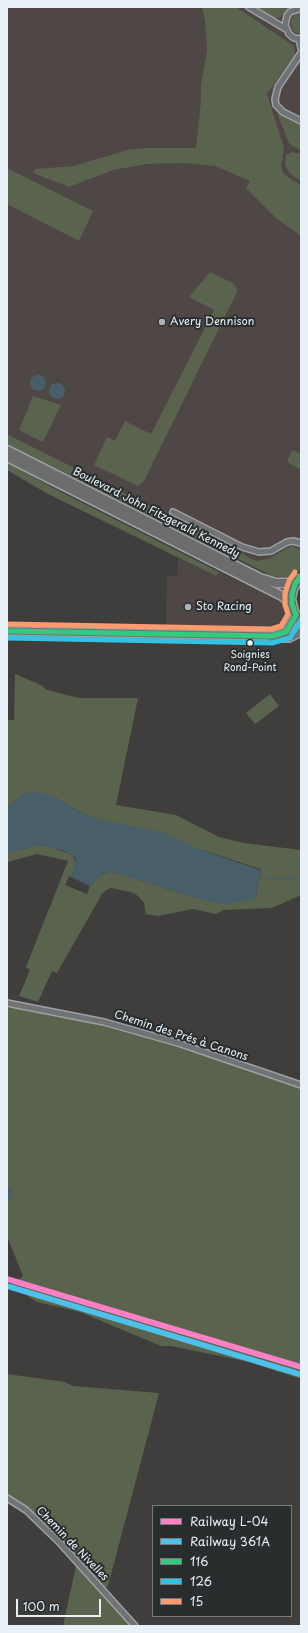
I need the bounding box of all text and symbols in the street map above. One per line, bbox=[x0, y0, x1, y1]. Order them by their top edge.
place label: Avery Dennison bbox=[170, 315, 254, 329]
marker: Avery Dennison bbox=[157, 317, 167, 327]
street label: Boulevard John Fitzgerald Kennedy bbox=[70, 465, 242, 561]
place label: Sto Racing bbox=[196, 600, 252, 614]
marker: Sto Racing bbox=[183, 602, 193, 612]
marker: Soignies Rond-Point bbox=[245, 638, 255, 648]
place label: Soignies Rond-Point bbox=[223, 649, 277, 672]
street label: Chemin des Prés à Canons bbox=[112, 1008, 250, 1064]
street label: Chemin de Nivelles bbox=[33, 1504, 111, 1584]
legend bbox=[152, 1505, 292, 1617]
text: Railway L-04 bbox=[190, 1512, 269, 1530]
text: Railway 361A bbox=[190, 1532, 270, 1550]
text: 116 bbox=[190, 1552, 208, 1570]
text: 126 bbox=[190, 1572, 212, 1590]
scale bar bbox=[18, 1591, 103, 1617]
text: 15 bbox=[190, 1592, 203, 1610]
text: 100 m bbox=[23, 1597, 60, 1615]

